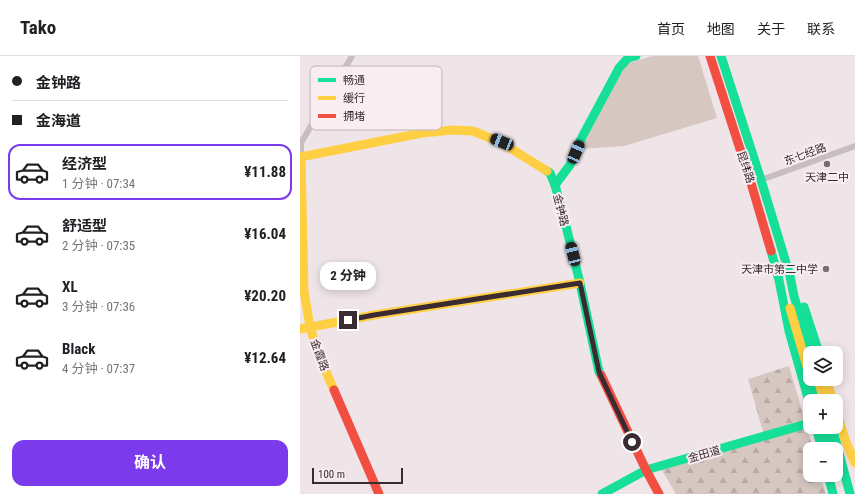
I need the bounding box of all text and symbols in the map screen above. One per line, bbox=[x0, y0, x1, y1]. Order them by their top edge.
text: Tako bbox=[20, 16, 56, 39]
text: 首页 bbox=[657, 21, 685, 37]
text: 地图 bbox=[707, 21, 735, 37]
text: 关于 bbox=[757, 21, 785, 37]
text: 联系 bbox=[807, 21, 835, 37]
legend bbox=[310, 66, 442, 130]
text: 金钟路 bbox=[36, 74, 81, 92]
text: 畅通 bbox=[343, 74, 365, 87]
text: 缓行 bbox=[343, 92, 365, 105]
text: 拥堵 bbox=[343, 110, 365, 123]
text: 金海道 bbox=[36, 112, 81, 130]
car bbox=[489, 132, 515, 152]
car bbox=[566, 139, 586, 165]
street label: 东七经路 bbox=[782, 141, 828, 168]
street label: 昆纬路 bbox=[734, 149, 757, 185]
icon: car bbox=[14, 154, 50, 190]
text: 经济型 bbox=[62, 155, 107, 173]
marker: 天津二中 bbox=[822, 159, 832, 169]
text: ¥11.88 bbox=[244, 163, 286, 181]
place label: 天津二中 bbox=[805, 171, 849, 184]
text: 1 分钟 · 07:34 bbox=[62, 176, 135, 191]
street label: 金钟路 bbox=[550, 193, 571, 228]
icon: car bbox=[14, 216, 50, 252]
text: 舒适型 bbox=[62, 217, 107, 235]
text: ¥16.04 bbox=[244, 225, 286, 243]
text: 2 分钟 · 07:35 bbox=[62, 238, 135, 253]
car bbox=[564, 241, 582, 267]
callout: 2 分钟 bbox=[320, 262, 376, 290]
place label: 天津市第二中学 bbox=[741, 263, 818, 276]
marker: 天津市第二中学 bbox=[821, 264, 831, 274]
text: 2 分钟 bbox=[330, 268, 366, 283]
icon: car bbox=[14, 278, 50, 314]
text: XL bbox=[62, 278, 78, 296]
text: ¥20.20 bbox=[244, 287, 286, 305]
text: 3 分钟 · 07:36 bbox=[62, 299, 135, 314]
route end bbox=[339, 311, 357, 329]
street label: 金霞路 bbox=[308, 337, 331, 373]
icon: car bbox=[14, 340, 50, 376]
text: Black bbox=[62, 340, 95, 358]
map controls bbox=[803, 346, 843, 482]
button: layers bbox=[803, 346, 843, 386]
text: ¥12.64 bbox=[244, 349, 286, 367]
text: 4 分钟 · 07:37 bbox=[62, 361, 135, 376]
button: + bbox=[803, 394, 843, 434]
route start bbox=[623, 433, 641, 451]
button: 确认 bbox=[12, 440, 288, 486]
button: − bbox=[803, 442, 843, 482]
street label: 金田道 bbox=[686, 444, 722, 465]
scale bar bbox=[312, 466, 403, 485]
text: 100 m bbox=[318, 468, 345, 481]

